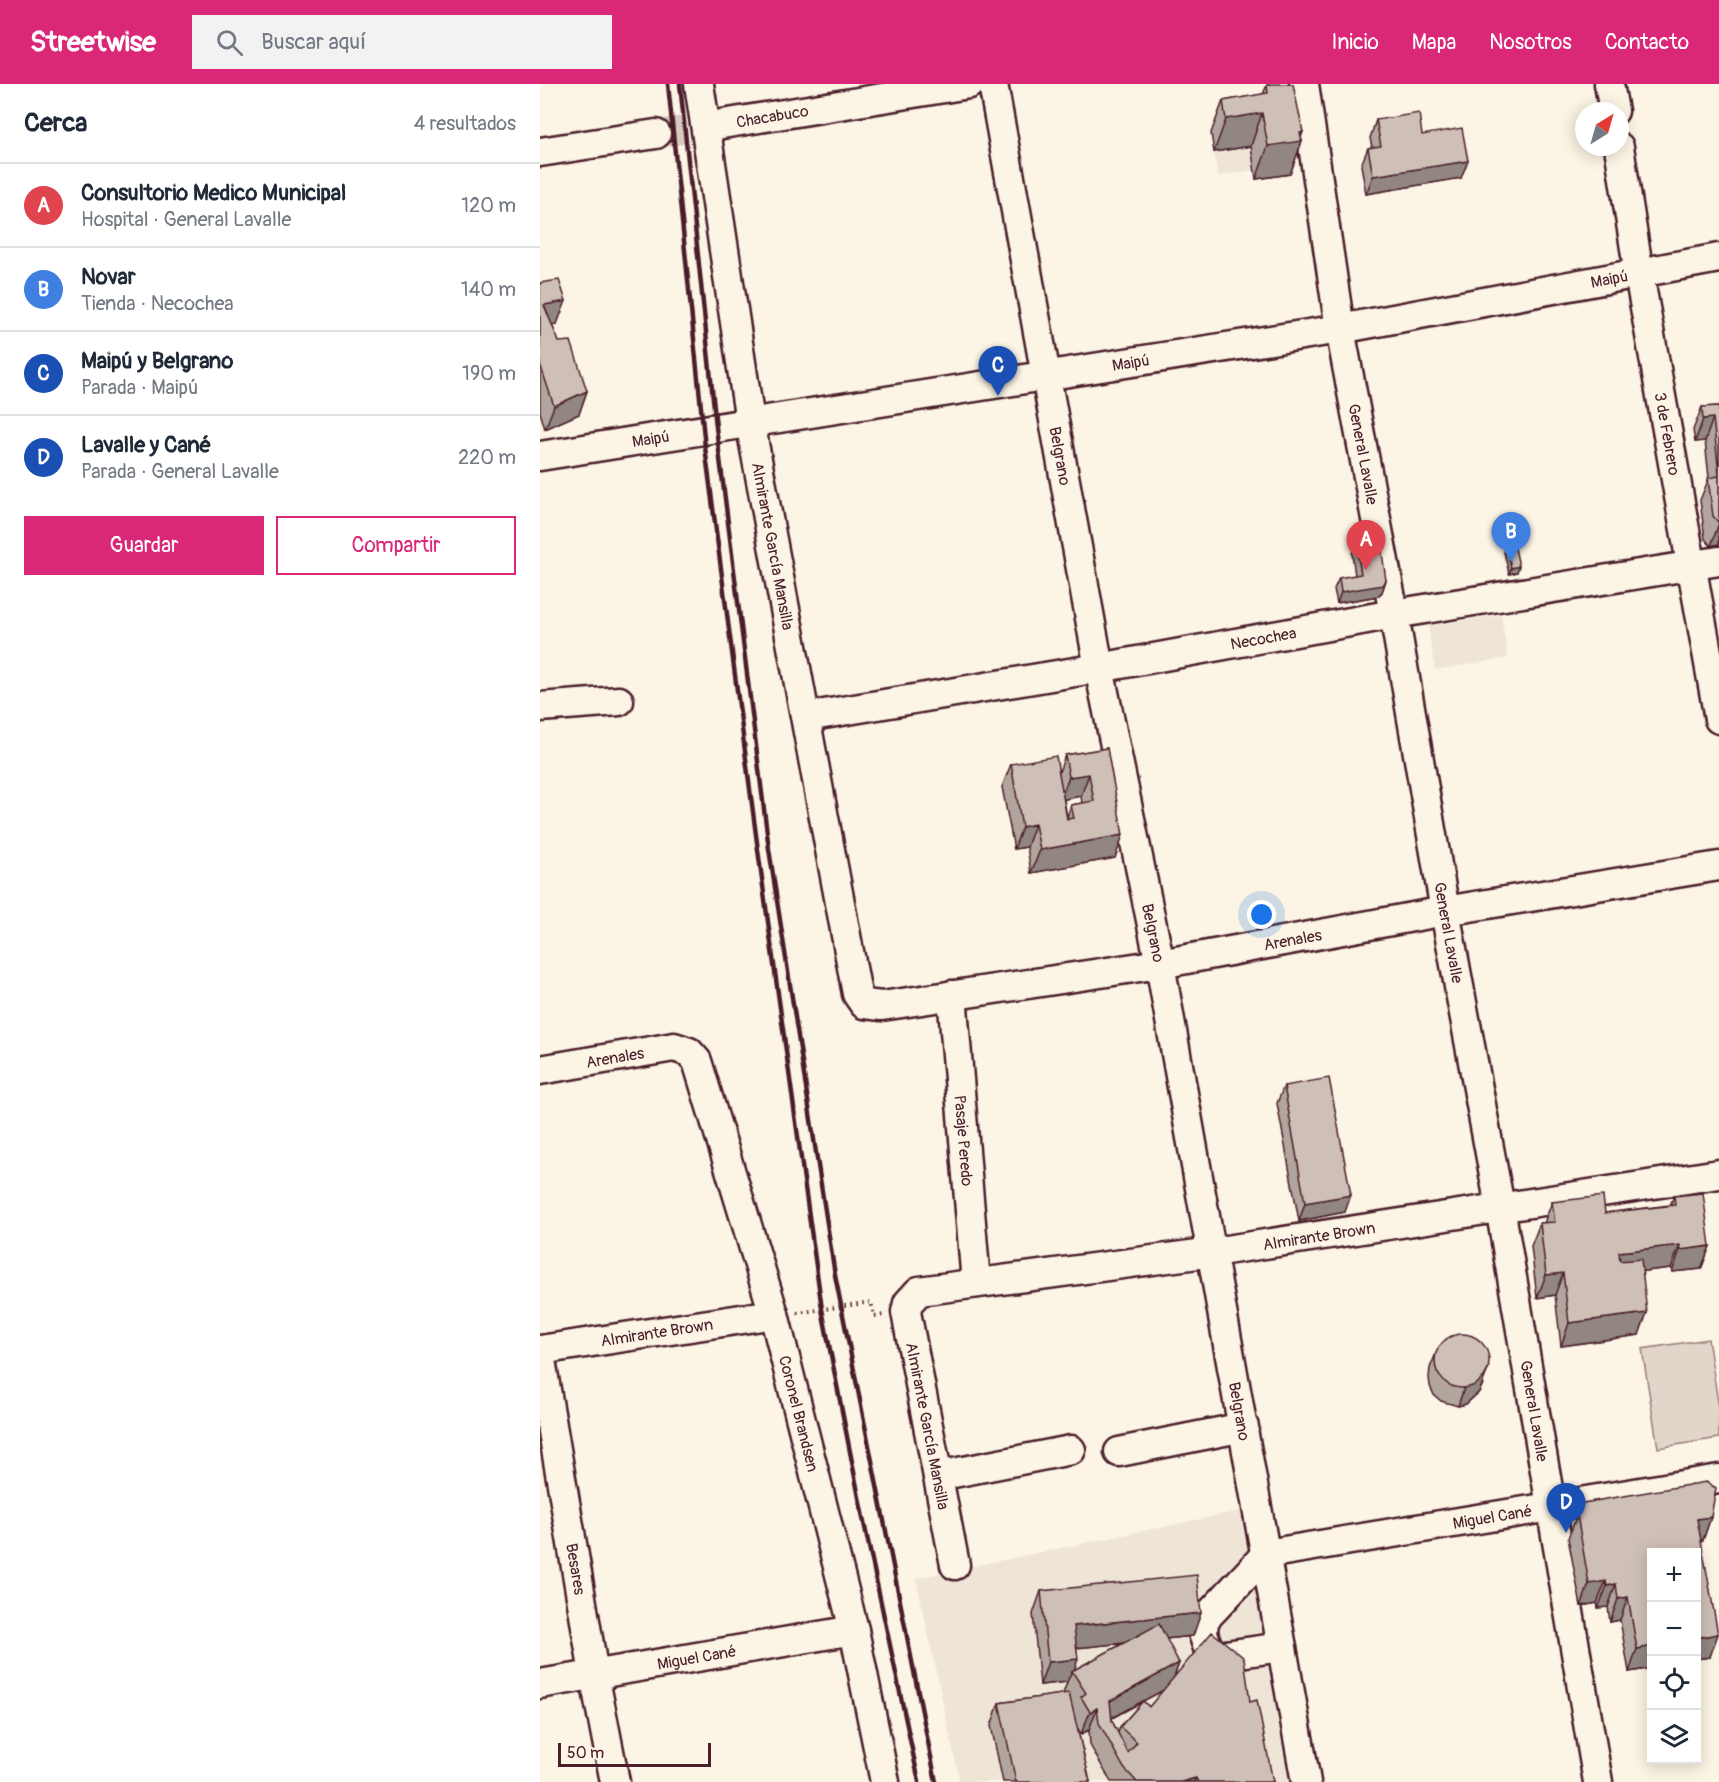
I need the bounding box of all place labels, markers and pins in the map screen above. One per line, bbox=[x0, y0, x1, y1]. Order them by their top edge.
pin: C bbox=[978, 346, 1018, 396]
pin: B bbox=[1492, 512, 1530, 562]
pin: A bbox=[1346, 520, 1386, 570]
pin: D bbox=[1546, 1484, 1586, 1533]

